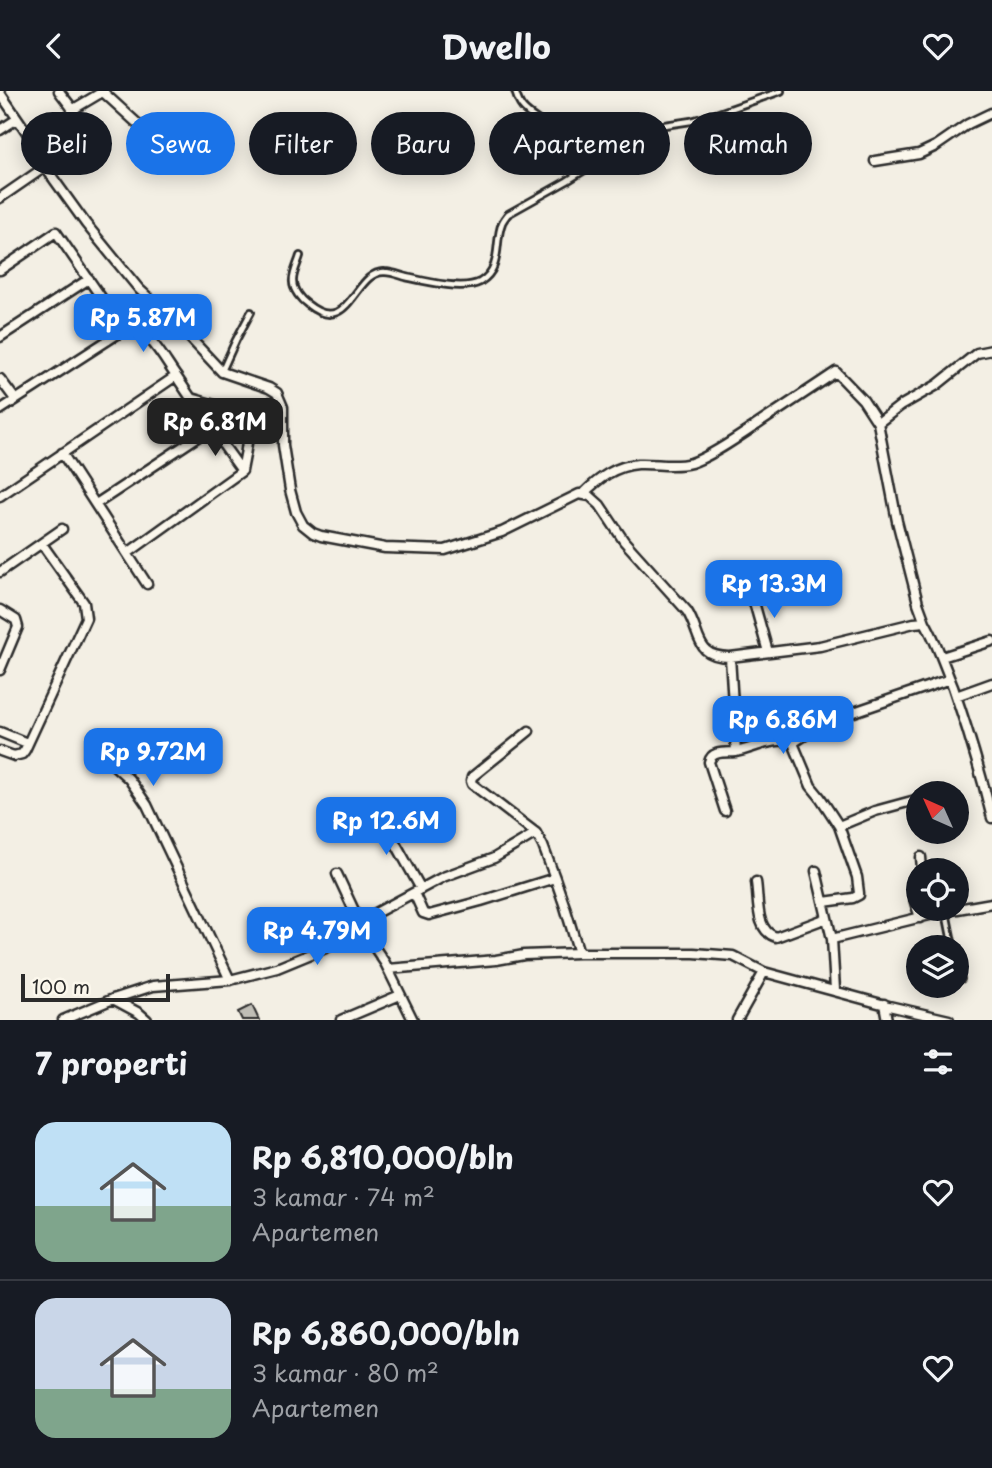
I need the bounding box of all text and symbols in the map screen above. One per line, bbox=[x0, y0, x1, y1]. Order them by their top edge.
text: Dwello bbox=[441, 22, 551, 70]
icon: back bbox=[35, 27, 73, 65]
icon: heart bbox=[919, 27, 957, 65]
chip: Beli bbox=[21, 112, 112, 175]
chip: Sewa bbox=[126, 112, 235, 175]
chip: Filter bbox=[249, 112, 357, 175]
chip: Baru bbox=[371, 112, 475, 175]
chip: Apartemen bbox=[489, 112, 670, 175]
chip: Rumah bbox=[684, 112, 812, 175]
pin: Rp 5.87M bbox=[71, 295, 215, 354]
text: Rp 5.87M bbox=[90, 299, 196, 334]
pin: Rp 6.81M bbox=[143, 399, 287, 458]
text: Rp 6.81M bbox=[163, 403, 267, 438]
pin: Rp 13.3M bbox=[702, 561, 846, 620]
text: Rp 13.3M bbox=[721, 565, 827, 600]
pin: Rp 6.86M bbox=[711, 697, 855, 756]
text: Rp 6.86M bbox=[729, 701, 837, 736]
pin: Rp 9.72M bbox=[81, 729, 225, 788]
text: Rp 9.72M bbox=[100, 733, 206, 768]
north arrow bbox=[906, 781, 970, 843]
map controls bbox=[906, 781, 969, 998]
pin: Rp 12.6M bbox=[314, 797, 458, 857]
text: Rp 12.6M bbox=[332, 802, 440, 837]
button: locate bbox=[906, 858, 969, 921]
pin: Rp 4.79M bbox=[245, 907, 389, 967]
text: Rp 4.79M bbox=[263, 912, 371, 947]
button: layers bbox=[906, 935, 969, 998]
scale bar bbox=[21, 971, 170, 1003]
text: 100 m bbox=[32, 972, 90, 1000]
text: 7 properti bbox=[35, 1040, 187, 1085]
icon: filters bbox=[919, 1043, 957, 1081]
text: Rp 6,810,000/bln bbox=[252, 1134, 514, 1179]
icon: home bbox=[91, 1150, 175, 1234]
icon: heart bbox=[919, 1173, 957, 1211]
text: 3 kamar · 74 m² bbox=[252, 1179, 435, 1214]
text: Apartemen bbox=[252, 1214, 379, 1249]
text: Rp 6,860,000/bln bbox=[252, 1310, 520, 1355]
icon: home bbox=[91, 1326, 175, 1410]
icon: heart bbox=[919, 1349, 957, 1387]
text: 3 kamar · 80 m² bbox=[252, 1355, 439, 1390]
text: Apartemen bbox=[252, 1390, 379, 1425]

